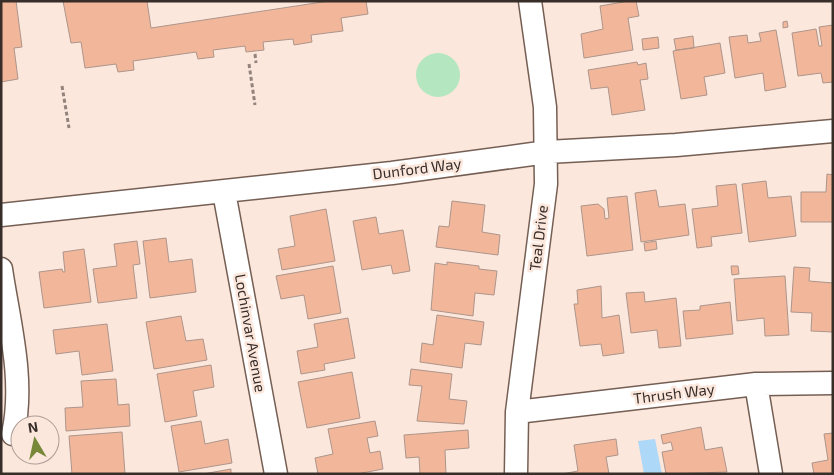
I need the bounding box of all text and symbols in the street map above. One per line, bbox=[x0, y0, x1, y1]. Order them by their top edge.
street label: Dunford Way bbox=[372, 154, 462, 182]
street label: Teal Drive bbox=[525, 204, 551, 272]
street label: Lochinvar Avenue bbox=[232, 272, 270, 393]
street label: Thrush Way bbox=[632, 379, 716, 407]
north arrow bbox=[10, 415, 60, 465]
text: N bbox=[27, 417, 39, 436]

